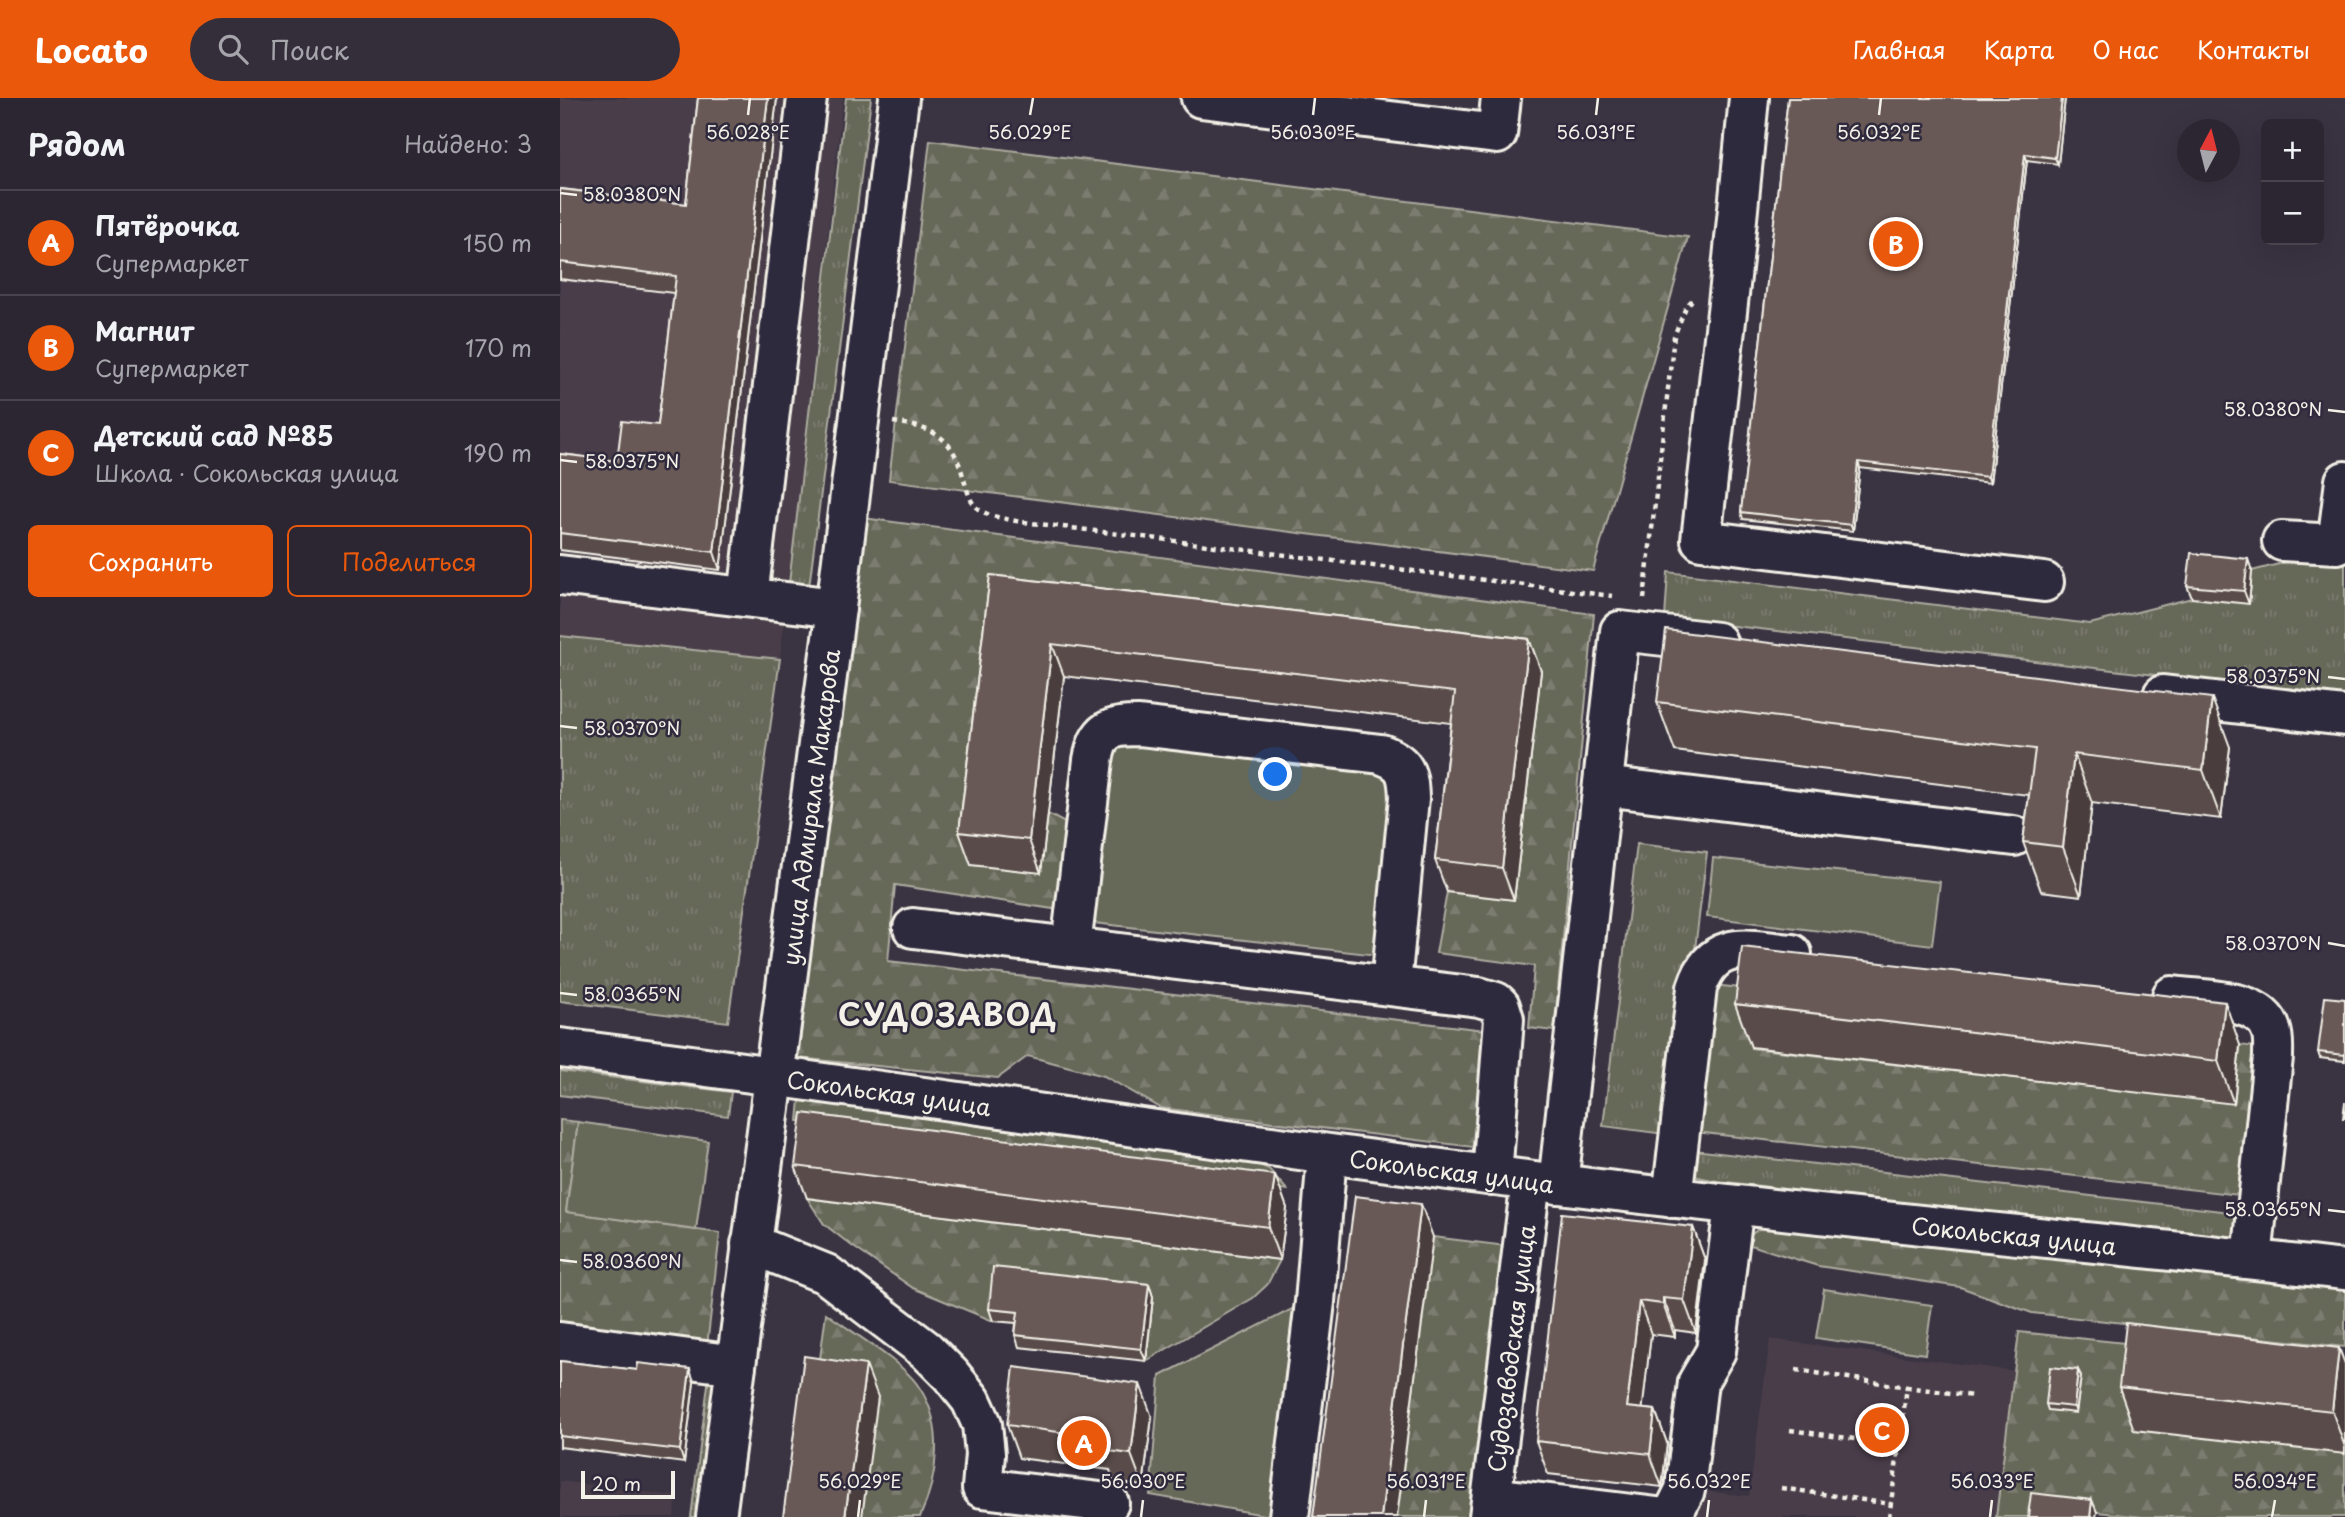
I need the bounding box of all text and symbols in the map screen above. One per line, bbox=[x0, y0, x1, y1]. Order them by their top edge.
search box bbox=[190, 18, 680, 81]
text: Locato bbox=[35, 24, 148, 74]
icon: search bbox=[214, 30, 252, 68]
text: Поиск bbox=[270, 30, 349, 69]
text: Главная bbox=[1853, 31, 1946, 67]
text: Карта bbox=[1984, 31, 2054, 67]
text: О нас bbox=[2092, 31, 2159, 67]
text: Контакты bbox=[2197, 31, 2310, 67]
text: 56.028°E bbox=[706, 118, 790, 145]
text: 56.029°E bbox=[988, 118, 1072, 145]
text: 56.030°E bbox=[1270, 118, 1356, 145]
text: 56.031°E bbox=[1556, 118, 1636, 145]
text: 56.032°E bbox=[1837, 118, 1921, 145]
north arrow bbox=[2177, 119, 2240, 182]
map controls bbox=[2261, 119, 2324, 245]
button: + bbox=[2261, 119, 2324, 182]
text: Рядом bbox=[28, 121, 126, 166]
text: Найдено: 3 bbox=[404, 126, 532, 161]
text: 58.0380°N bbox=[583, 180, 681, 207]
button: − bbox=[2261, 182, 2324, 245]
text: Пятёрочка bbox=[95, 206, 240, 245]
pin: B bbox=[1873, 218, 1919, 270]
text: A bbox=[42, 225, 60, 260]
text: 150 m bbox=[463, 225, 532, 260]
text: Супермаркет bbox=[95, 245, 249, 280]
text: Магнит bbox=[95, 311, 194, 350]
text: B bbox=[43, 330, 59, 365]
text: 170 m bbox=[465, 330, 532, 365]
text: Супермаркет bbox=[95, 350, 249, 385]
text: 58.0380°N bbox=[2224, 395, 2322, 422]
text: Детский сад №85 bbox=[95, 416, 334, 455]
text: C bbox=[42, 435, 60, 470]
text: 190 m bbox=[464, 435, 532, 470]
text: 58.0375°N bbox=[585, 447, 679, 474]
text: Школа · Сокольская улица bbox=[95, 455, 398, 490]
button: Сохранить bbox=[28, 525, 273, 597]
button: Поделиться bbox=[287, 525, 532, 597]
street label: улица Адмирала Макарова bbox=[771, 646, 848, 968]
text: 58.0375°N bbox=[2226, 662, 2320, 689]
text: 58.0370°N bbox=[584, 714, 680, 741]
your location bbox=[1258, 757, 1292, 791]
text: 58.0370°N bbox=[2225, 929, 2321, 956]
text: 58.0365°N bbox=[583, 980, 681, 1007]
district label: СУДОЗАВОД bbox=[838, 991, 1058, 1036]
street label: Сокольская улица bbox=[785, 1060, 994, 1124]
street label: Сокольская улица bbox=[1347, 1140, 1557, 1201]
text: 58.0365°N bbox=[2224, 1195, 2322, 1222]
street label: Сокольская улица bbox=[1910, 1207, 2119, 1263]
street label: Судозаводская улица bbox=[1477, 1222, 1543, 1474]
text: 58.0360°N bbox=[582, 1247, 682, 1274]
pin: C bbox=[1859, 1404, 1905, 1456]
pin: A bbox=[1061, 1417, 1107, 1469]
text: 56.029°E bbox=[818, 1467, 902, 1494]
text: 56.030°E bbox=[1100, 1467, 1186, 1494]
text: 56.031°E bbox=[1386, 1467, 1466, 1494]
text: 56.032°E bbox=[1667, 1467, 1751, 1494]
text: 56.033°E bbox=[1950, 1467, 2034, 1494]
text: 56.034°E bbox=[2233, 1467, 2317, 1494]
scale bar bbox=[581, 1468, 676, 1500]
text: 20 m bbox=[592, 1469, 641, 1497]

